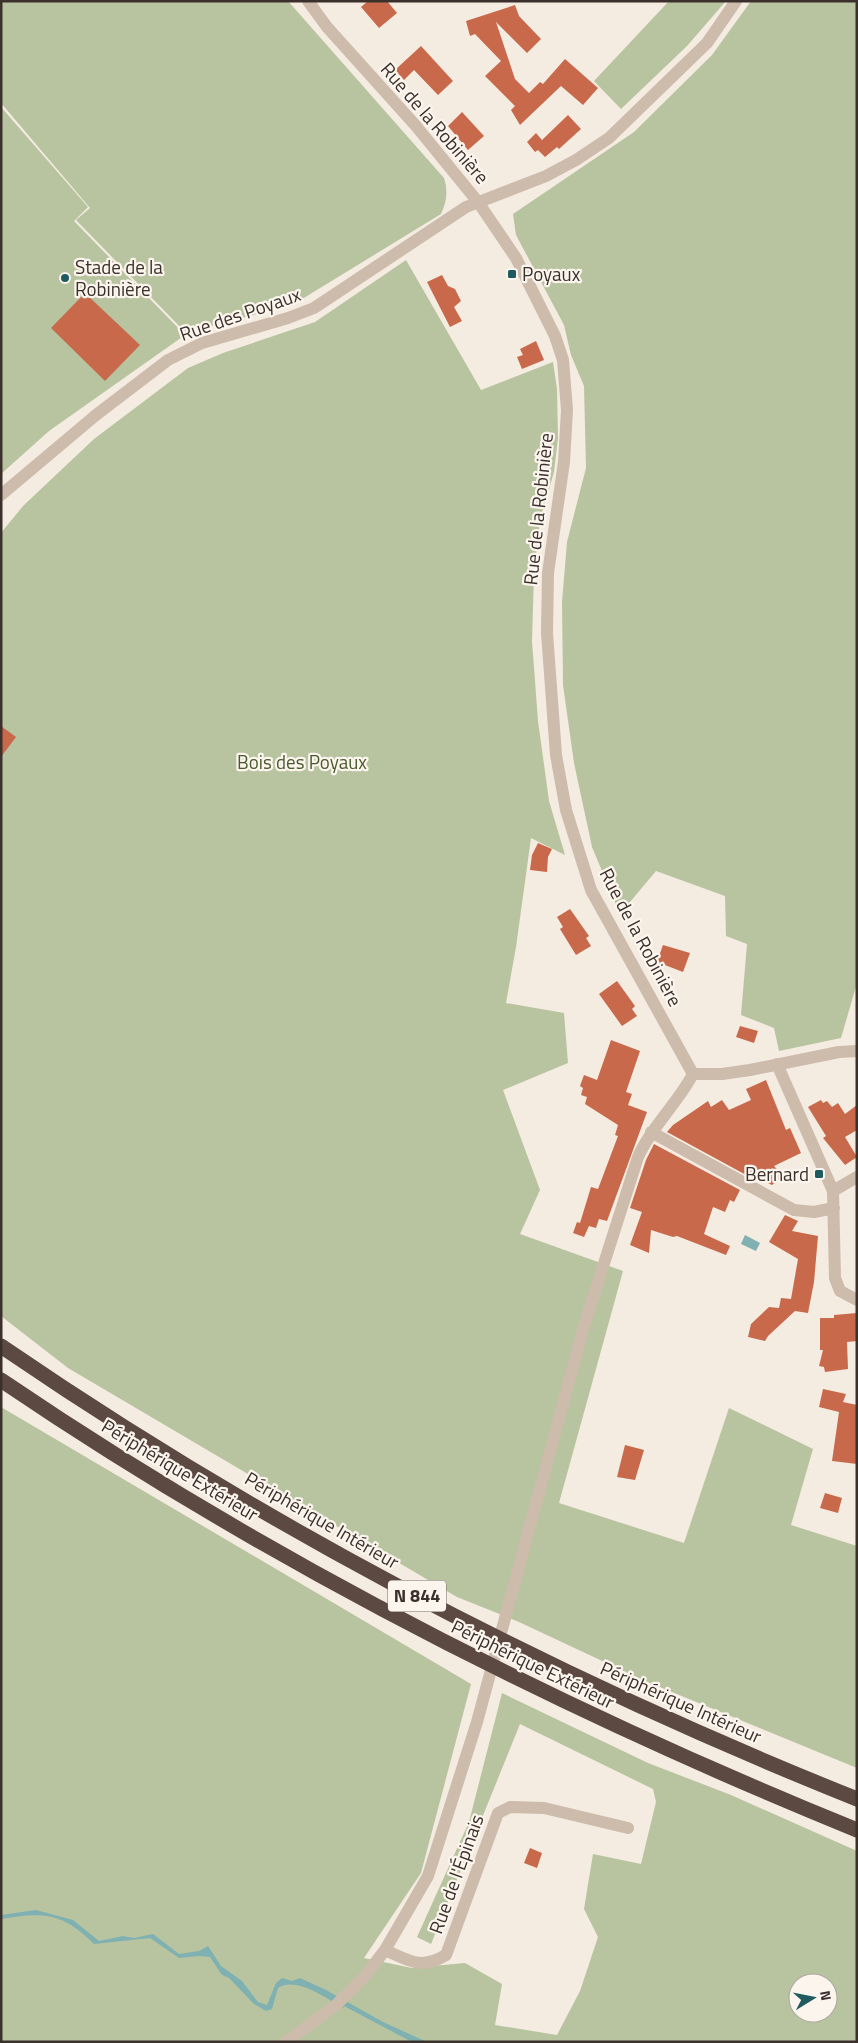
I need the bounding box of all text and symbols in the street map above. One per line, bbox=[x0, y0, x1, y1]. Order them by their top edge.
street label: Rue de la Robinière bbox=[374, 55, 497, 190]
place label: Stade de la Robinière bbox=[75, 252, 163, 303]
place label: Poyaux bbox=[522, 259, 581, 288]
marker: Poyaux bbox=[506, 268, 518, 280]
marker: Stade de la Robinière bbox=[59, 272, 71, 284]
street label: Rue des Poyaux bbox=[175, 279, 305, 348]
street label: Rue de la Robinière bbox=[515, 431, 560, 587]
park label: Bois des Poyaux bbox=[237, 747, 367, 776]
street label: Rue de la Robinière bbox=[593, 862, 690, 1011]
place label: Bernard bbox=[745, 1159, 809, 1188]
marker: Bernard bbox=[813, 1168, 825, 1180]
street label: Périphérique Extérieur bbox=[96, 1411, 264, 1528]
street label: Périphérique Intérieur bbox=[240, 1464, 405, 1576]
road number: N 844 bbox=[388, 1580, 446, 1612]
street label: Périphérique Extérieur bbox=[447, 1611, 620, 1716]
street label: Périphérique Intérieur bbox=[596, 1653, 767, 1750]
street label: Rue de l'Épinais bbox=[421, 1810, 491, 1938]
north arrow bbox=[788, 1973, 838, 2023]
text: N bbox=[815, 1989, 837, 2002]

